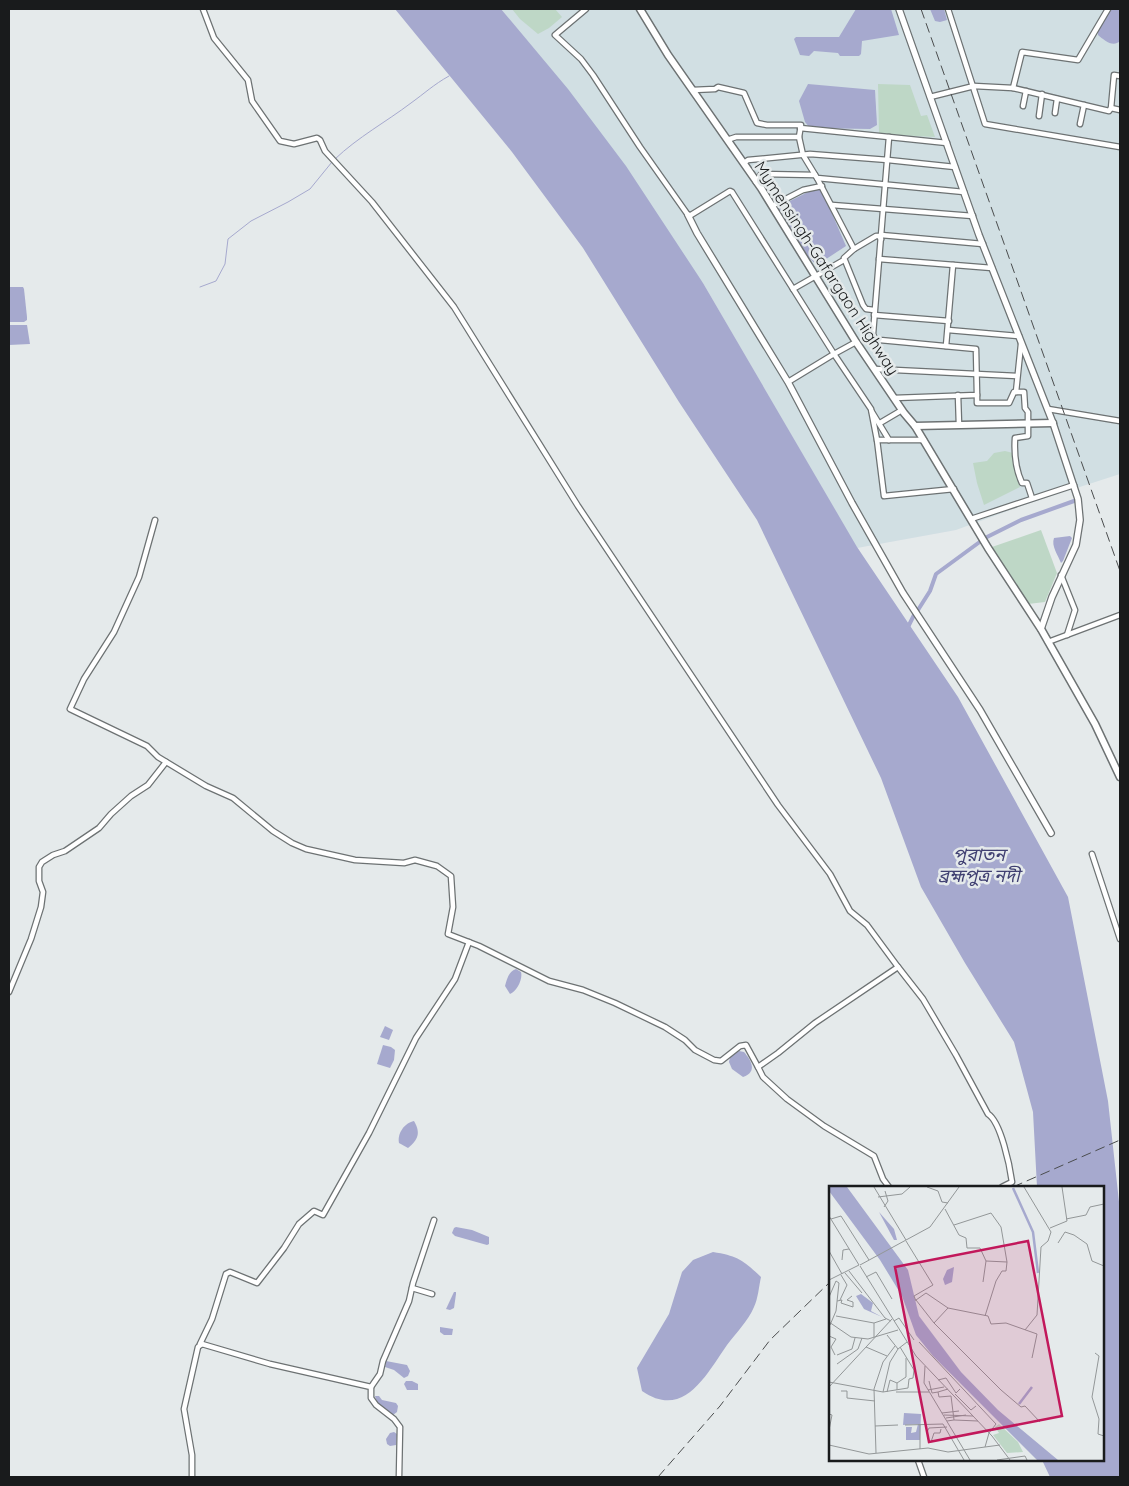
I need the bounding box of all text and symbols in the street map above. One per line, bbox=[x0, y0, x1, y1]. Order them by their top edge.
street label: Mymensingh-Gafargaon Highway bbox=[750, 157, 904, 379]
water label: পুরাতন ব্রহ্মপুত্র নদী bbox=[938, 843, 1023, 887]
inset map bbox=[829, 1186, 1104, 1461]

